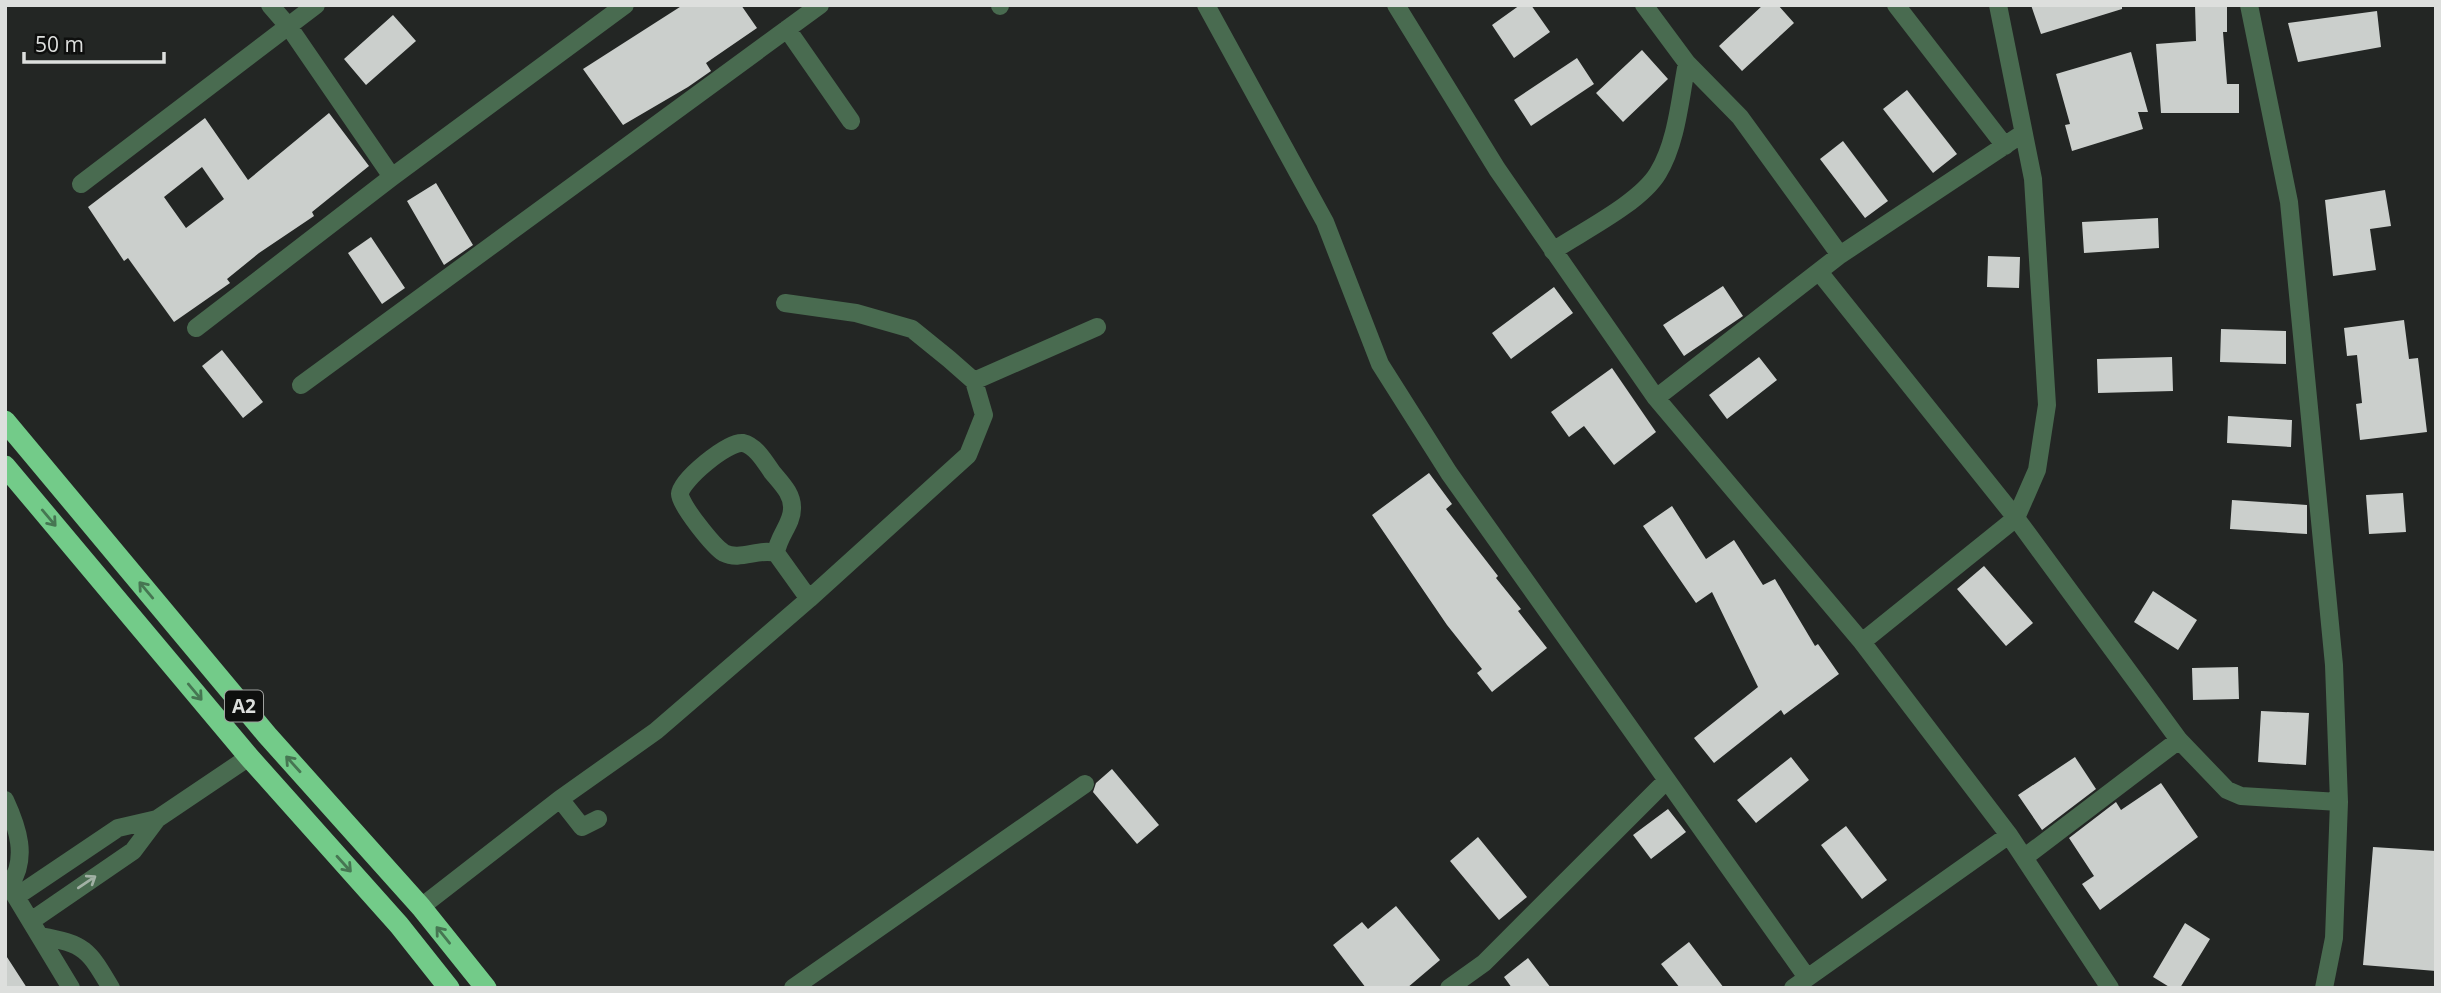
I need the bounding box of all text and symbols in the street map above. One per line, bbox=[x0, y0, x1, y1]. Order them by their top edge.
scale bar bbox=[24, 21, 164, 65]
text: 50 m bbox=[35, 30, 84, 58]
one-way arrow bbox=[41, 508, 57, 526]
one-way arrow bbox=[138, 581, 154, 599]
one-way arrow bbox=[187, 683, 203, 701]
road number: A2 bbox=[225, 691, 263, 722]
one-way arrow bbox=[285, 755, 301, 773]
one-way arrow bbox=[336, 855, 352, 873]
one-way arrow bbox=[77, 875, 96, 889]
one-way arrow bbox=[435, 926, 451, 944]

